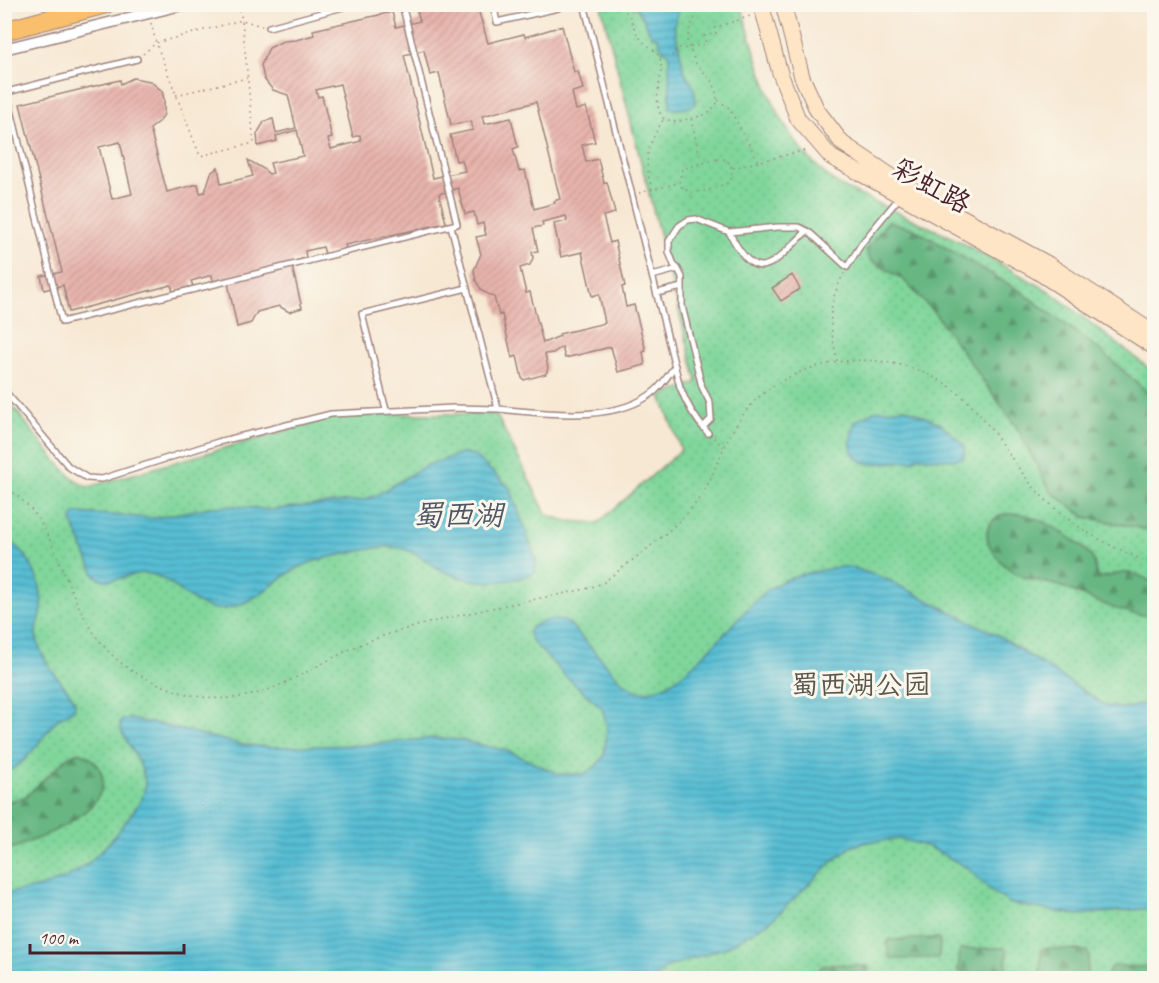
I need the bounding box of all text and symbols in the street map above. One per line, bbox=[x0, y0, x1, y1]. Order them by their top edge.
street label: 彩虹路 bbox=[887, 150, 977, 221]
water label: 蜀西湖 bbox=[413, 496, 506, 534]
park label: 蜀西湖公园 bbox=[791, 667, 931, 702]
scale bar bbox=[30, 917, 184, 955]
text: 100 m bbox=[39, 927, 80, 949]

